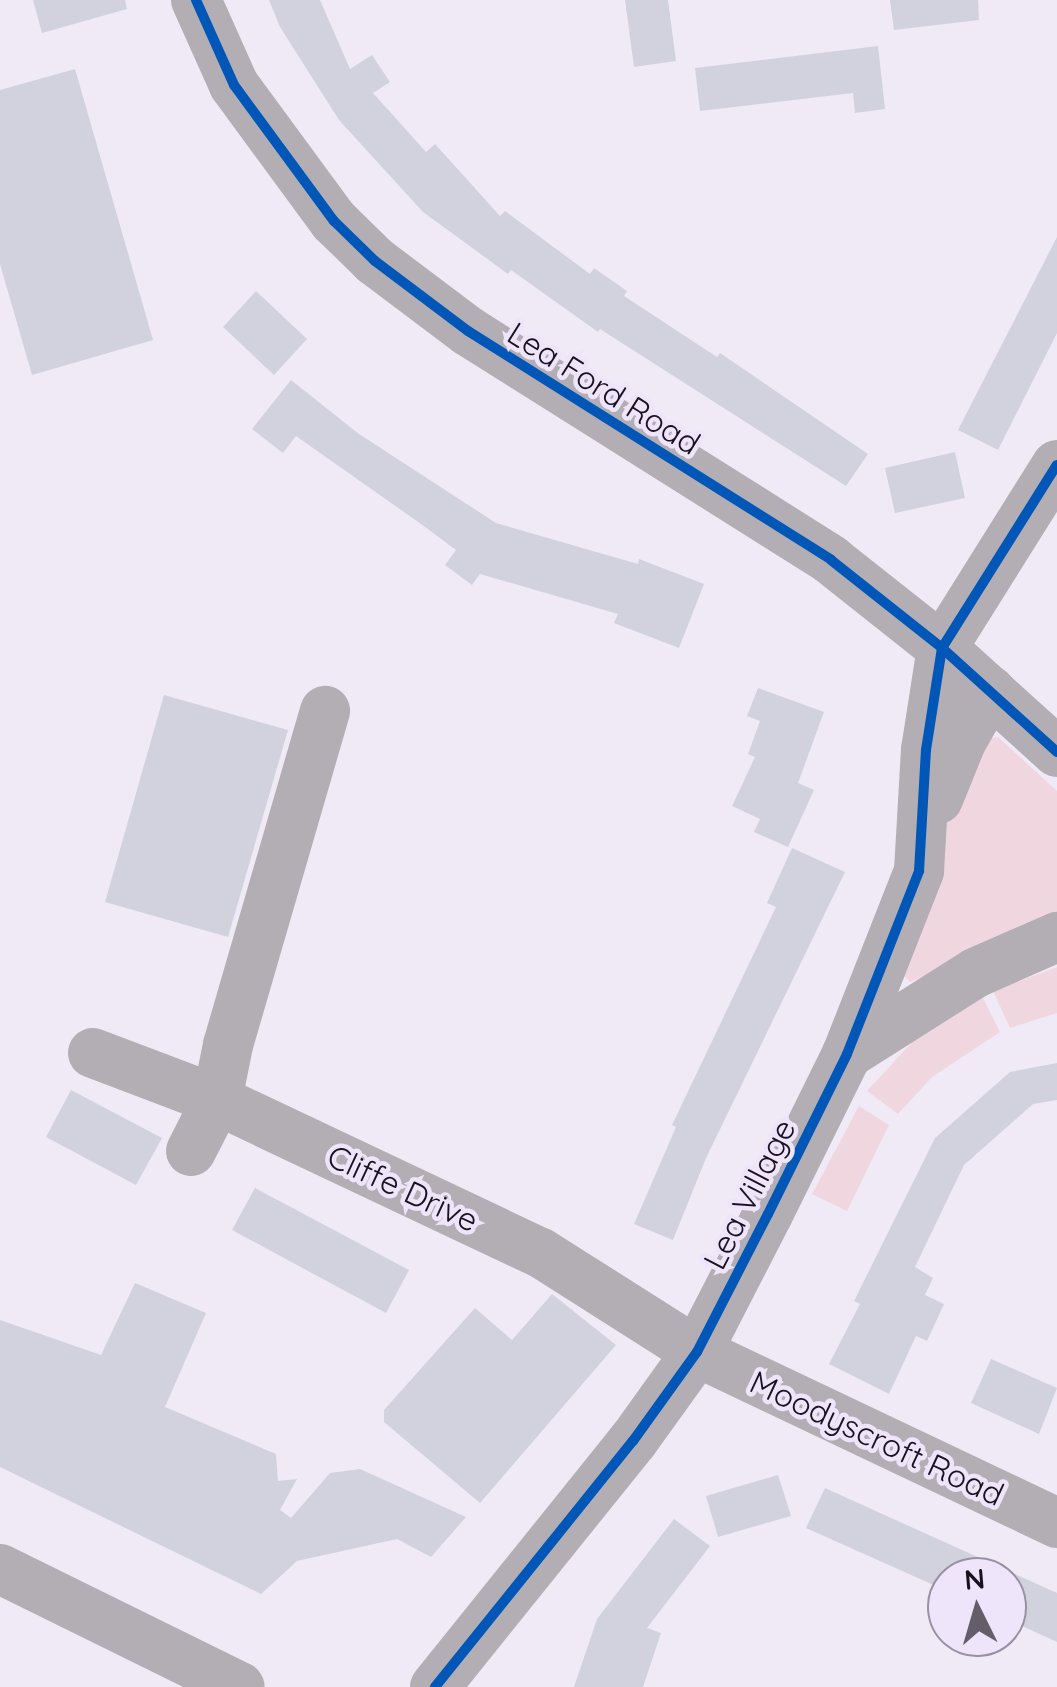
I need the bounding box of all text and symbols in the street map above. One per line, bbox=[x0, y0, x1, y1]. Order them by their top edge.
street label: Lea Ford Road bbox=[501, 314, 707, 462]
street label: Lea Village bbox=[695, 1113, 803, 1275]
street label: Cliffe Drive bbox=[321, 1136, 485, 1240]
street label: Moodyscroft Road bbox=[744, 1362, 1010, 1514]
north arrow bbox=[927, 1557, 1027, 1657]
text: N bbox=[963, 1560, 986, 1597]

